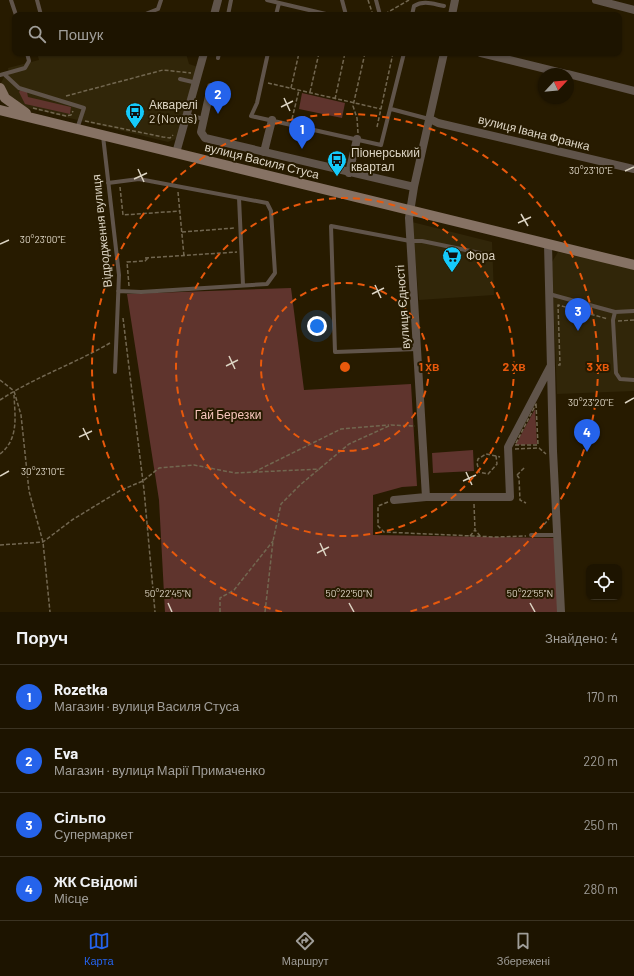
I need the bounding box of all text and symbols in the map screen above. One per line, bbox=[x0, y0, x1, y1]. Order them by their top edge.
search box bbox=[12, 12, 622, 56]
icon: search bbox=[26, 23, 48, 45]
text: Пошук bbox=[58, 25, 103, 43]
north arrow bbox=[538, 68, 574, 104]
pin: 2 bbox=[205, 81, 231, 114]
place label: Акварелі 2 (Novus) bbox=[149, 97, 198, 125]
bus stop icon: Акварелі 2 (Novus) bbox=[124, 101, 146, 129]
street label: вулиця Івана Франка bbox=[477, 111, 592, 154]
pin: 1 bbox=[289, 116, 315, 149]
street label: вулиця Василя Стуса bbox=[203, 139, 321, 182]
place label: Піонерський квартал bbox=[351, 145, 420, 174]
bus stop icon: Піонерський квартал bbox=[326, 149, 348, 177]
text: 30°23'10"E bbox=[569, 164, 613, 176]
street label: Відродження вулиця bbox=[88, 174, 115, 288]
text: 30°23'00"E bbox=[20, 233, 66, 245]
supermarket icon: Фора bbox=[441, 245, 463, 273]
place label: Фора bbox=[466, 248, 495, 263]
street label: вулиця Єдності bbox=[392, 264, 413, 350]
pin: 3 bbox=[565, 298, 591, 331]
your location bbox=[307, 316, 327, 336]
text: 1 хв bbox=[419, 359, 439, 373]
text: 2 хв bbox=[502, 359, 526, 373]
text: 3 хв bbox=[587, 359, 609, 373]
centre of rings bbox=[338, 360, 352, 374]
text: 30°23'20"E bbox=[568, 396, 614, 408]
park label: Гай Березки bbox=[195, 407, 261, 422]
pin: 4 bbox=[574, 419, 600, 452]
text: 30°23'10"E bbox=[21, 465, 65, 477]
map controls bbox=[586, 564, 622, 600]
button: locate bbox=[586, 564, 622, 600]
text: 50°22'45"N bbox=[145, 587, 191, 599]
text: 50°22'50"N bbox=[326, 587, 372, 599]
text: 50°22'55"N bbox=[507, 587, 553, 599]
text: Поруч bbox=[16, 627, 68, 647]
text: Знайдено: 4 bbox=[545, 630, 618, 646]
text: Rozetka bbox=[54, 680, 108, 698]
text: 1 bbox=[27, 689, 31, 705]
text: 170 m bbox=[587, 689, 618, 705]
text: Магазин · вулиця Василя Стуса bbox=[54, 698, 239, 714]
text: Eva bbox=[54, 744, 78, 762]
text: 2 bbox=[25, 753, 33, 769]
text: 220 m bbox=[583, 753, 618, 769]
text: Магазин · вулиця Марії Примаченко bbox=[54, 762, 265, 778]
text: Сільпо bbox=[54, 808, 106, 826]
text: 3 bbox=[25, 817, 33, 833]
text: 250 m bbox=[584, 817, 618, 833]
text: Супермаркет bbox=[54, 826, 133, 842]
text: ЖК Свідомі bbox=[54, 872, 138, 890]
text: 4 bbox=[25, 881, 33, 897]
text: 280 m bbox=[584, 881, 618, 897]
text: Місце bbox=[54, 890, 89, 906]
tab: Карта bbox=[84, 930, 114, 967]
tab: Маршрут bbox=[282, 930, 329, 967]
tab: Збережені bbox=[497, 930, 550, 967]

